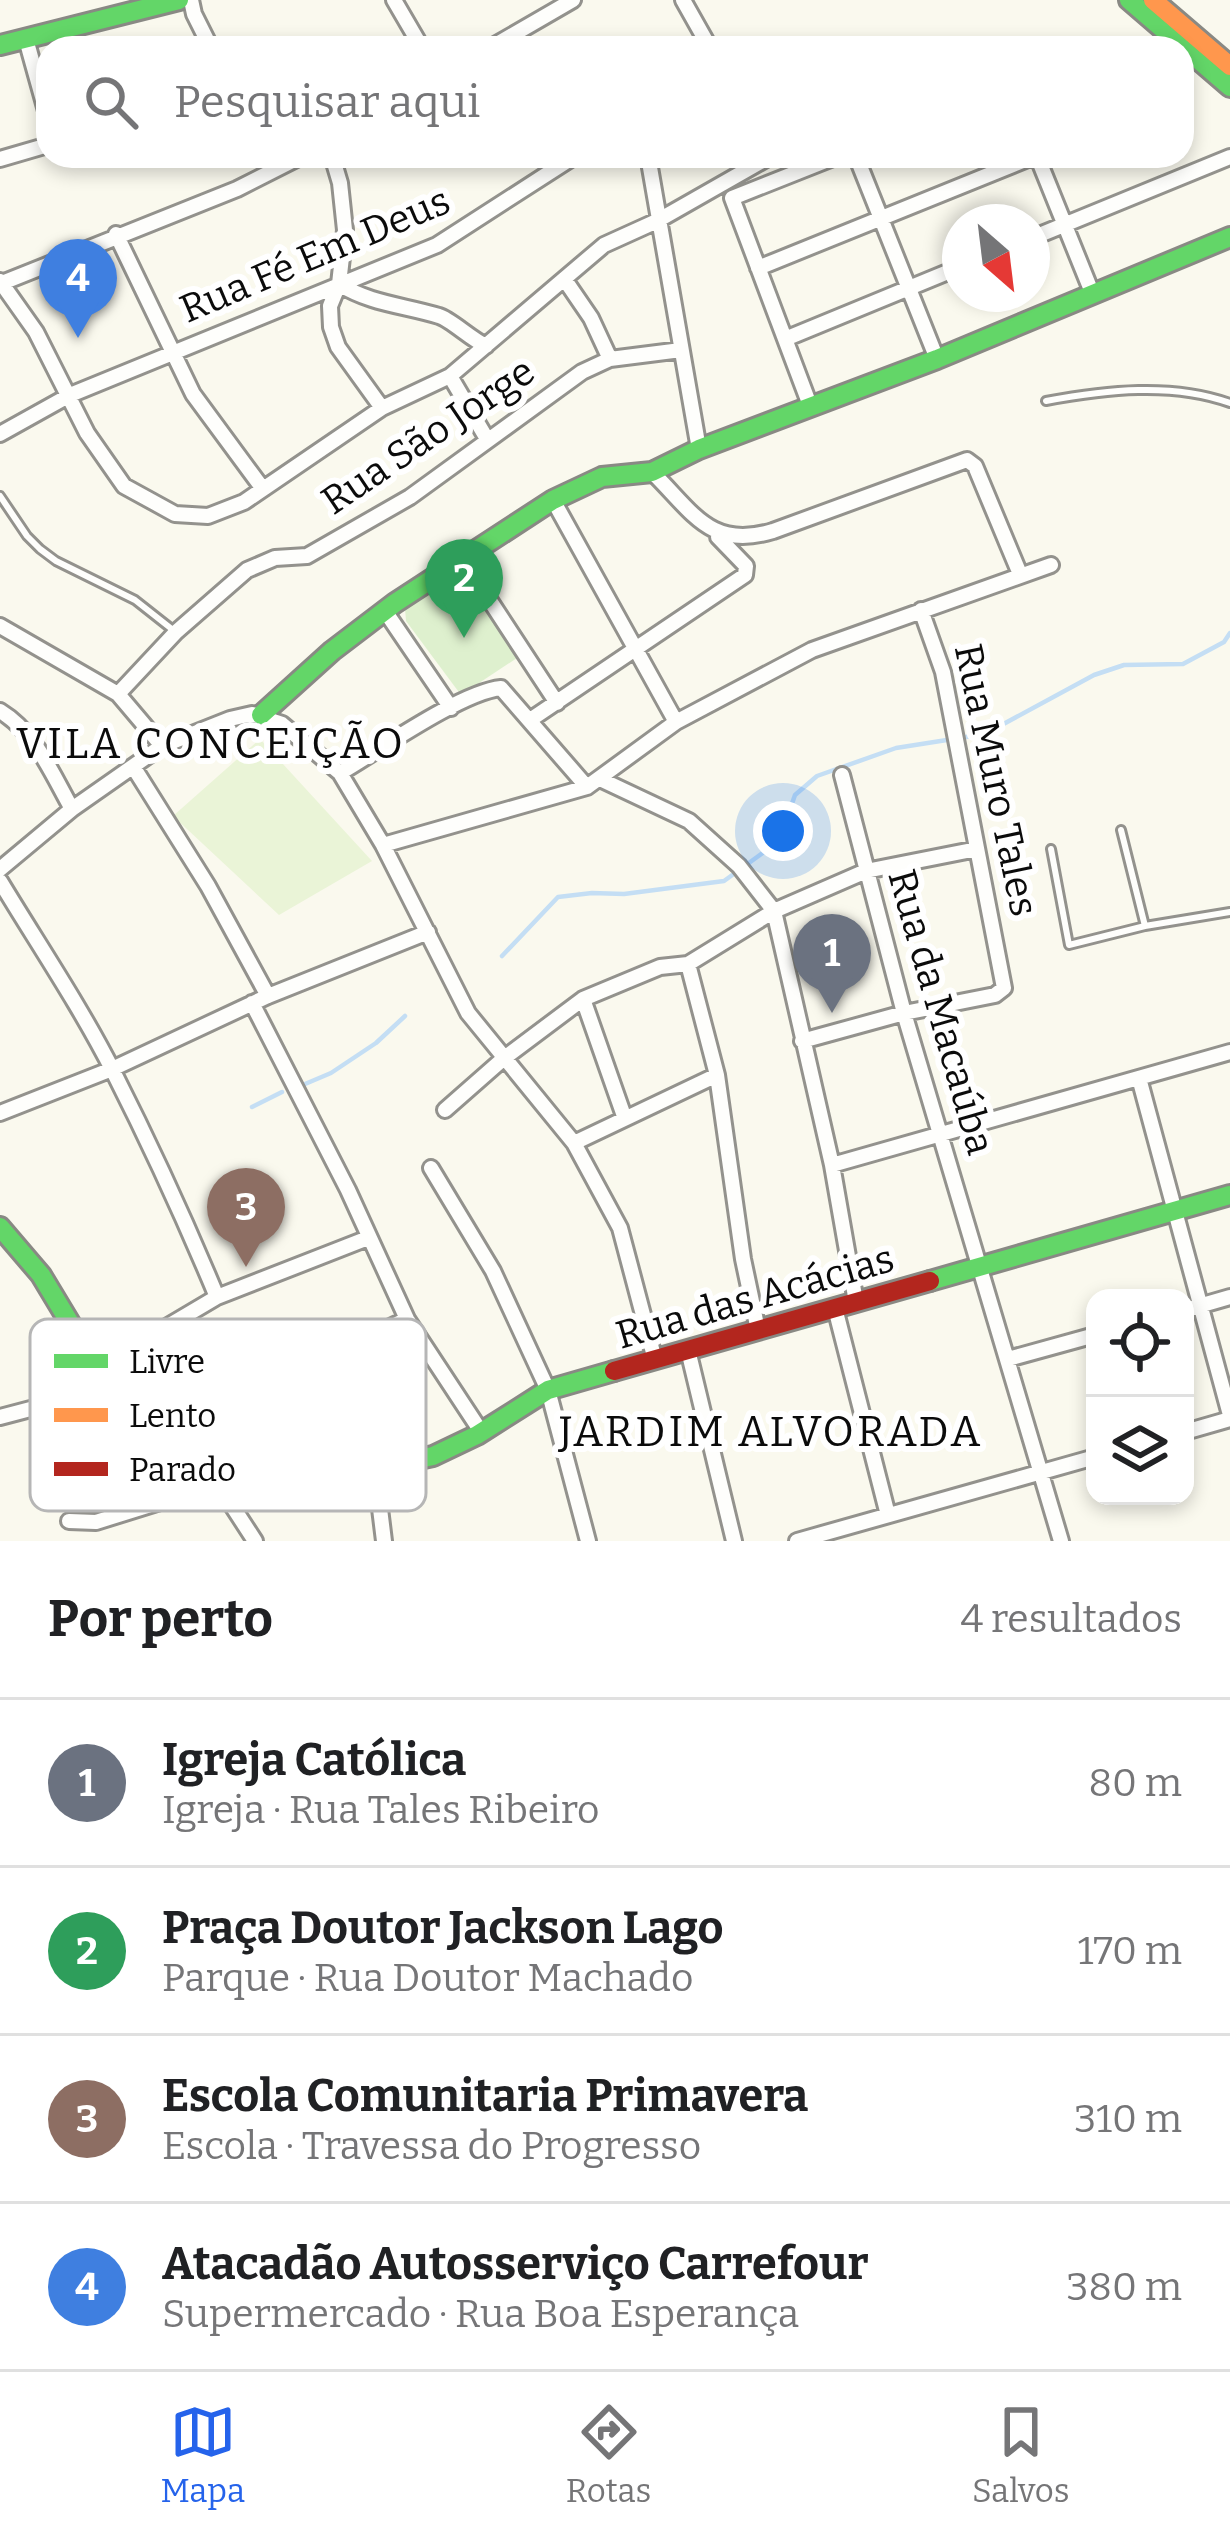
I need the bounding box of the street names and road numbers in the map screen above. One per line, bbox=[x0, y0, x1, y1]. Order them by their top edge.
street label: Rua Fé Em Deus bbox=[173, 177, 457, 333]
street label: Rua São Jorge bbox=[313, 348, 543, 524]
street label: Rua Muro Tales bbox=[945, 640, 1047, 920]
street label: Rua da Macaúba bbox=[878, 864, 1004, 1160]
street label: Rua das Acácias bbox=[611, 1235, 899, 1359]

